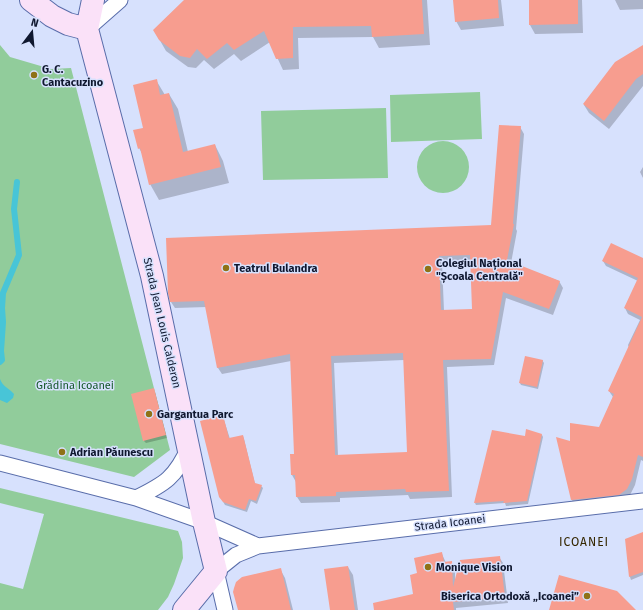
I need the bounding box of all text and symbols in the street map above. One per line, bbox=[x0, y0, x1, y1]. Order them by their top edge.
north arrow bbox=[12, 12, 52, 52]
text: N bbox=[29, 16, 40, 30]
place label: G. C. Cantacuzino bbox=[42, 63, 104, 89]
marker: G. C. Cantacuzino bbox=[29, 70, 39, 80]
street label: Strada Jean Louis Calderon bbox=[141, 256, 183, 390]
place label: Colegiul Național "Școala Centrală" bbox=[436, 257, 523, 283]
place label: Teatrul Bulandra bbox=[234, 262, 317, 275]
marker: Teatrul Bulandra bbox=[221, 263, 231, 273]
marker: Colegiul Național "Școala Centrală" bbox=[423, 264, 433, 274]
park label: Grădina Icoanei bbox=[36, 379, 114, 392]
place label: Gargantua Parc bbox=[157, 408, 234, 421]
marker: Gargantua Parc bbox=[144, 409, 154, 419]
place label: Adrian Păunescu bbox=[69, 446, 153, 459]
marker: Adrian Păunescu bbox=[57, 447, 67, 457]
street label: Strada Icoanei bbox=[414, 512, 486, 534]
district label: ICOANEI bbox=[559, 535, 609, 549]
place label: Monique Vision bbox=[436, 561, 513, 574]
marker: Monique Vision bbox=[423, 562, 433, 572]
place label: Biserica Ortodoxă „Icoanei” bbox=[441, 590, 579, 603]
marker: Biserica Ortodoxă „Icoanei” bbox=[582, 591, 592, 601]

